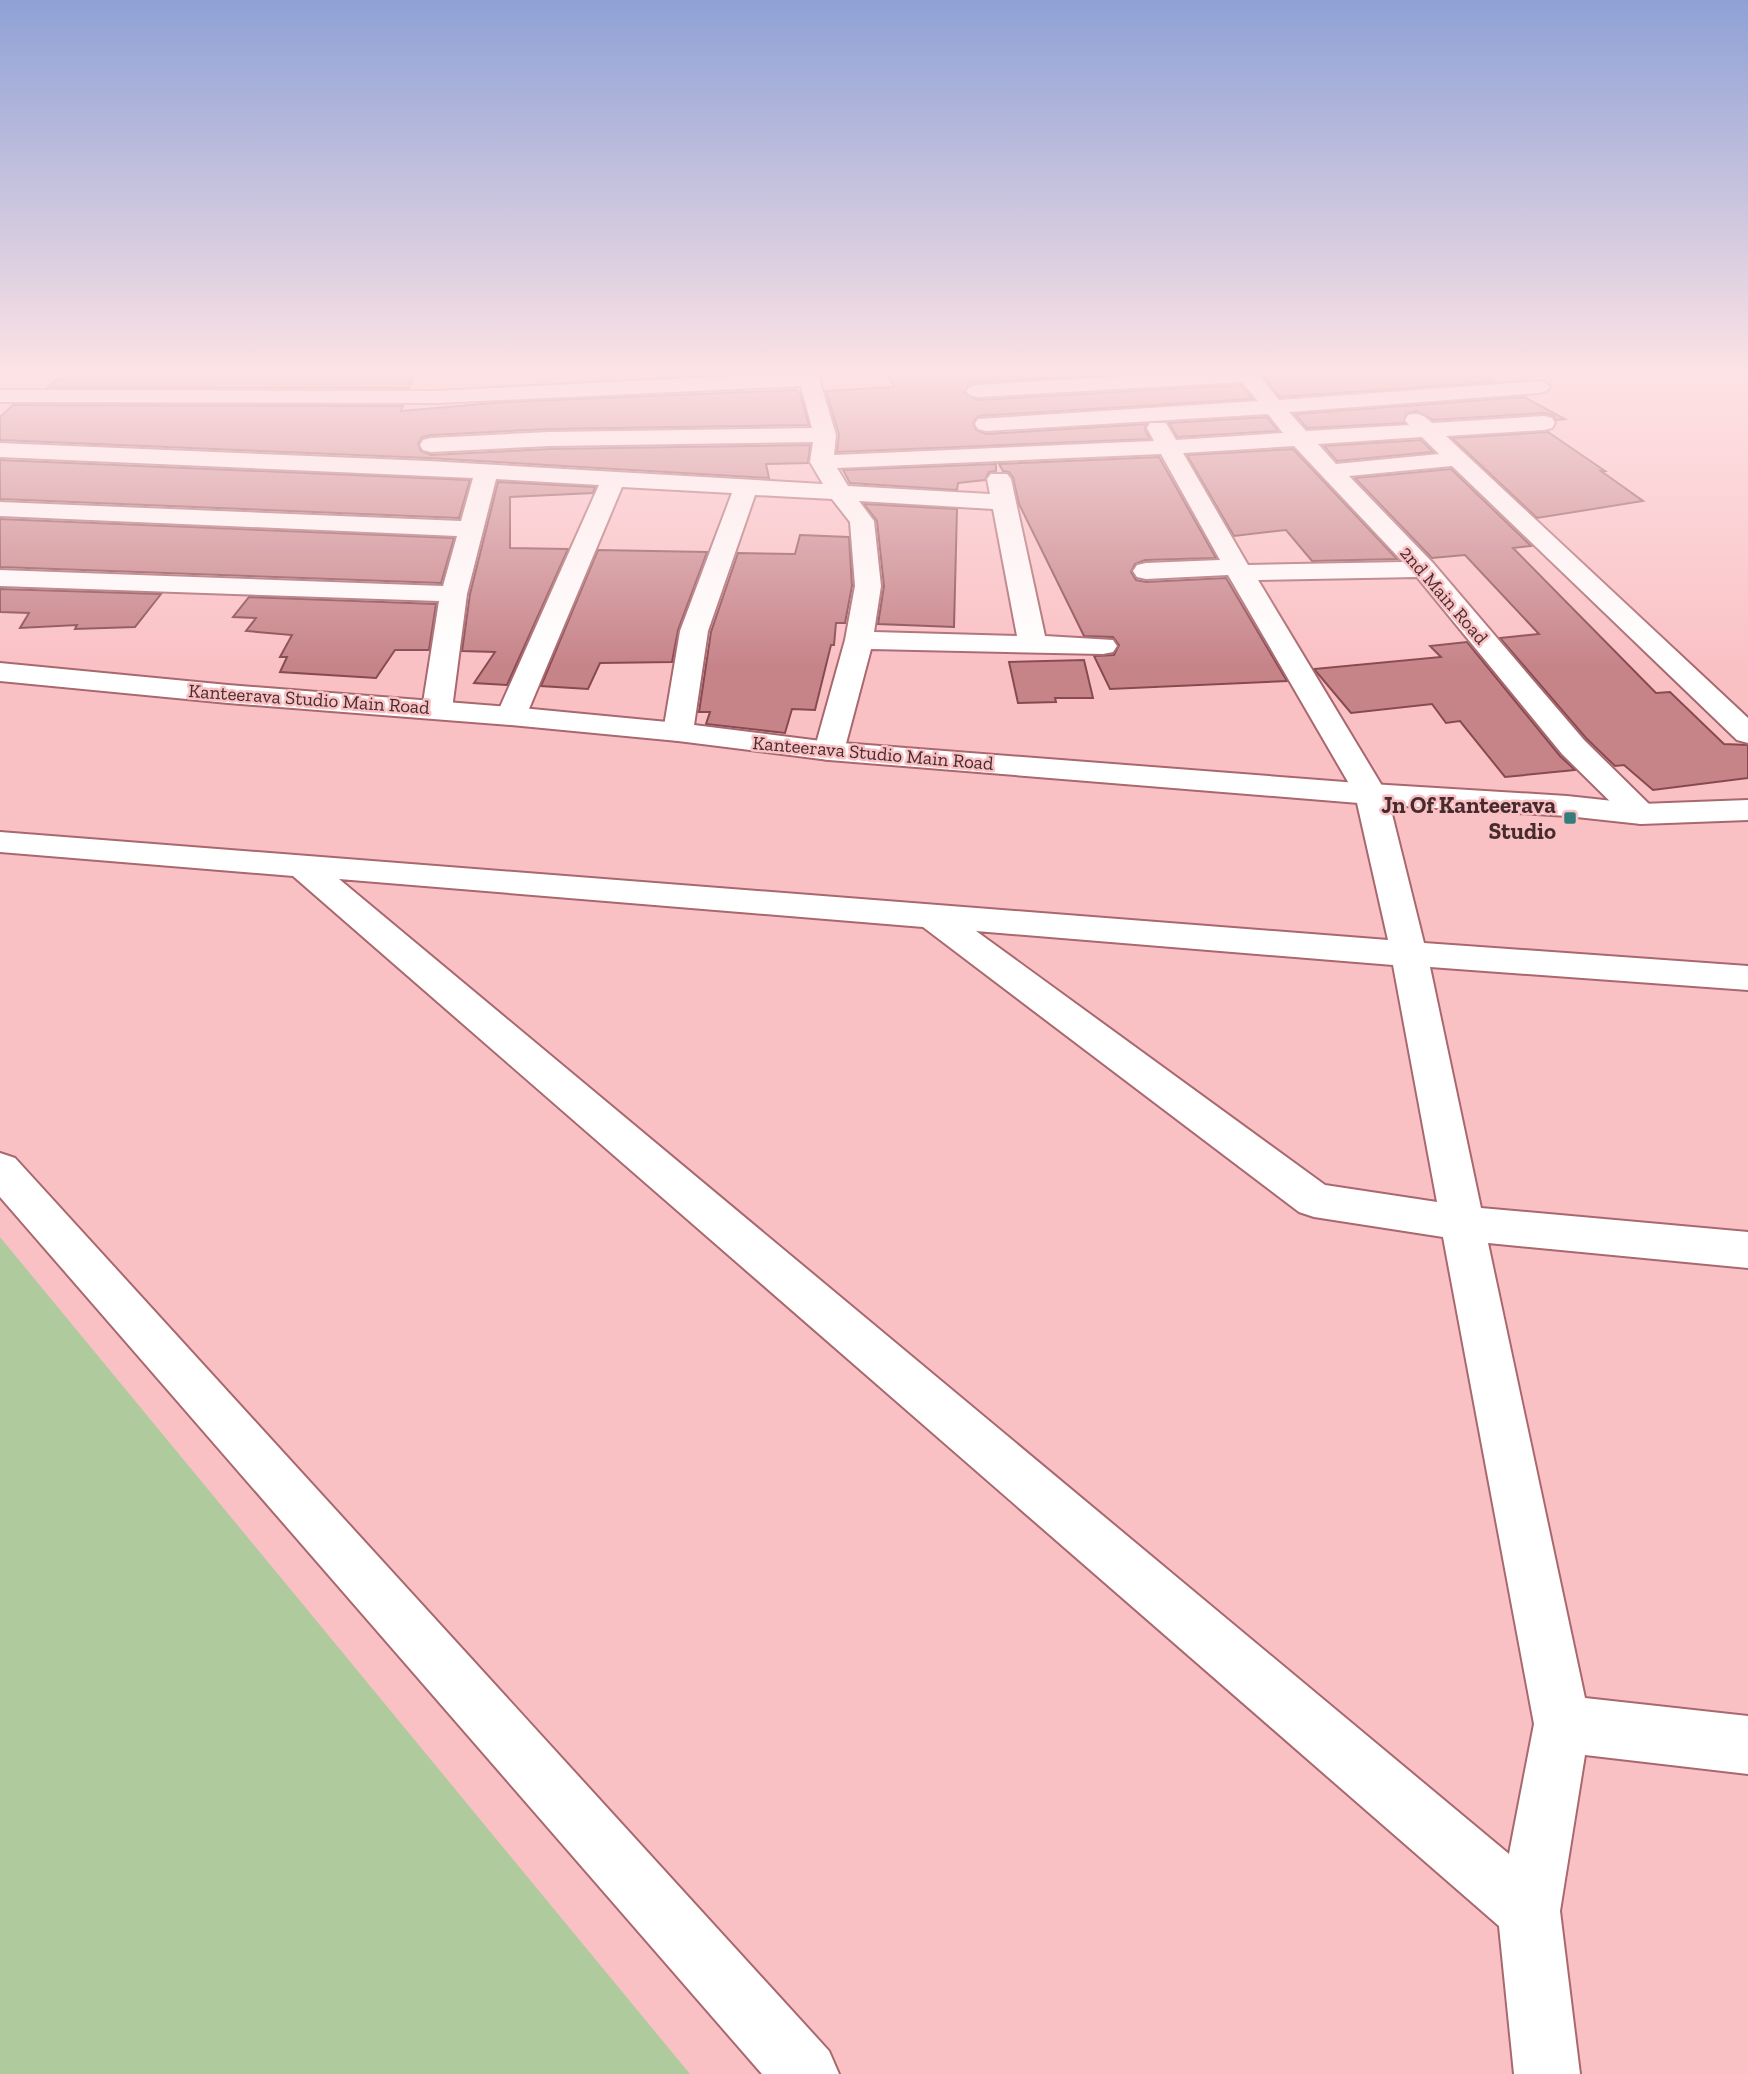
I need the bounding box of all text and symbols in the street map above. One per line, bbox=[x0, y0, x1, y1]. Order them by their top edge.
street label: 2nd Main Road bbox=[1395, 541, 1493, 649]
street label: Kanteerava Studio Main Road bbox=[188, 679, 431, 719]
street label: Kanteerava Studio Main Road bbox=[752, 731, 995, 775]
place label: Jn Of Kanteerava Studio bbox=[1381, 791, 1556, 845]
marker: Jn Of Kanteerava Studio bbox=[1562, 810, 1578, 826]

